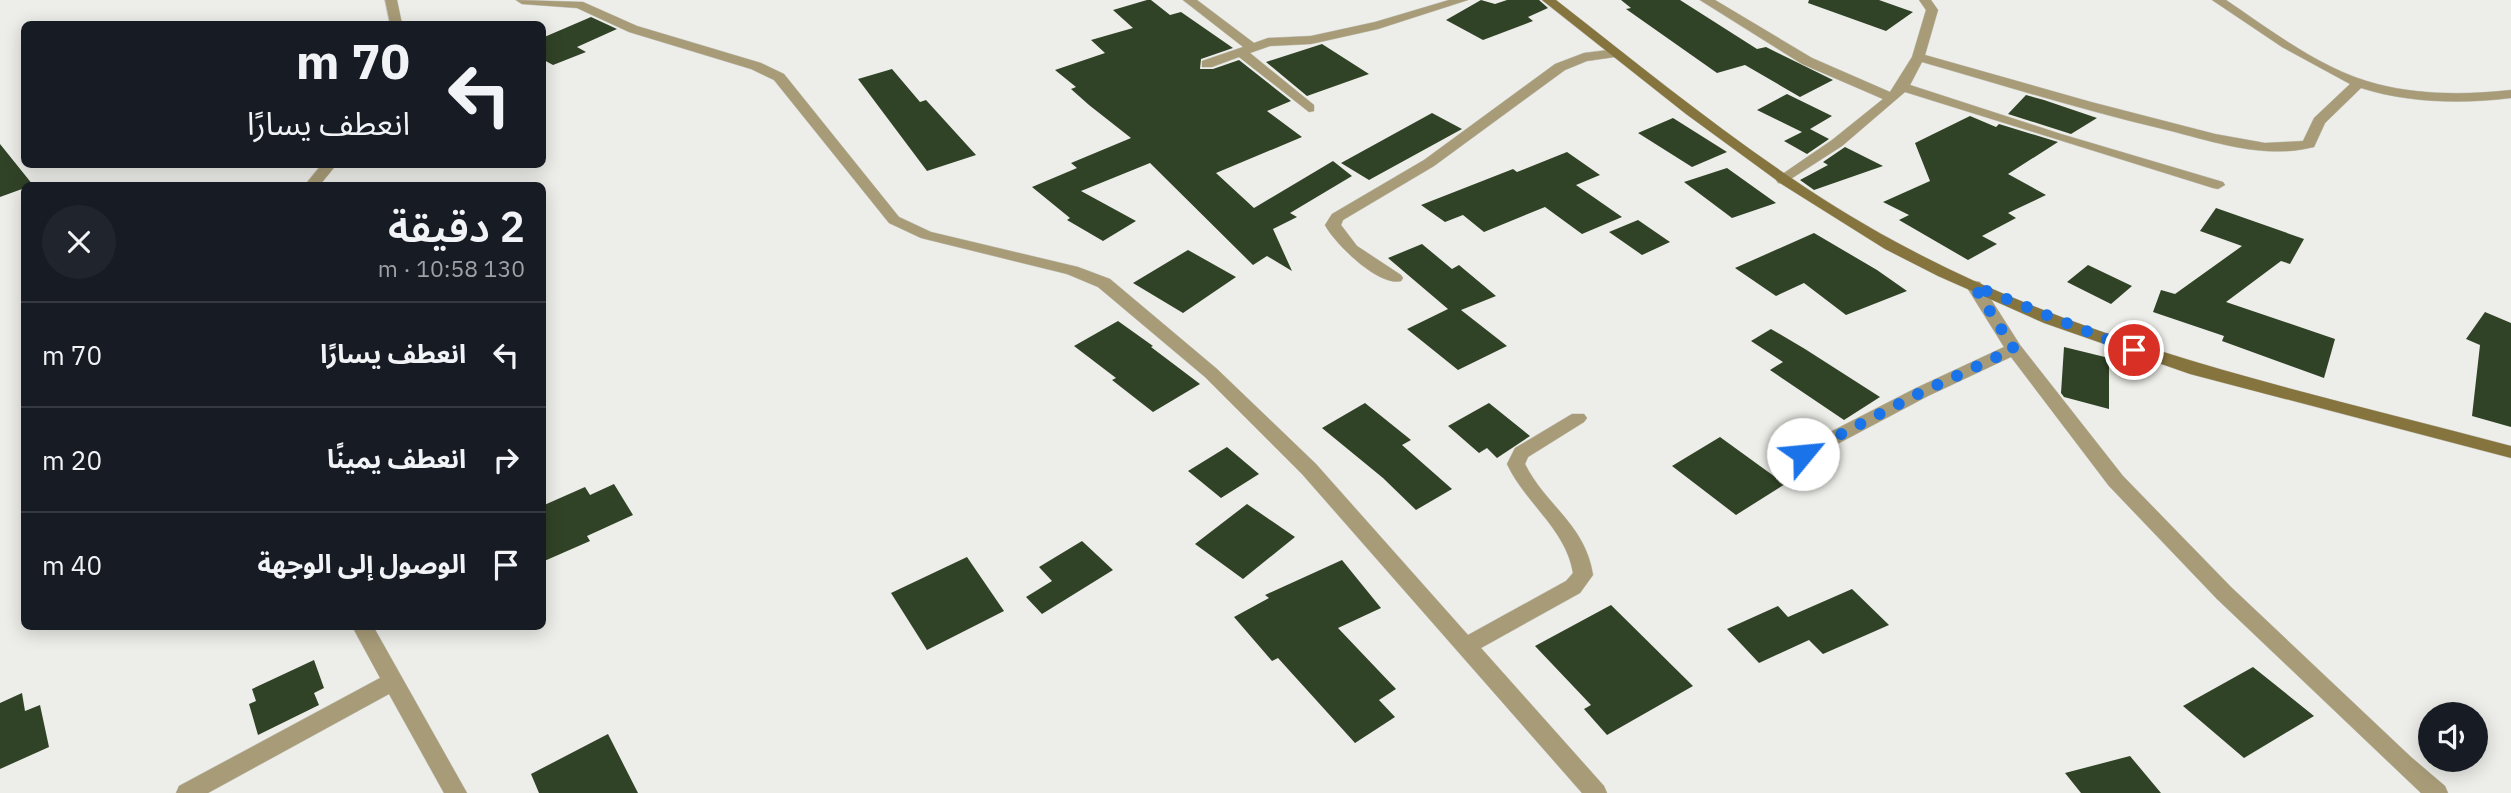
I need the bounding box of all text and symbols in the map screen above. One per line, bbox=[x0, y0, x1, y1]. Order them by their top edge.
text: 70 m bbox=[296, 29, 410, 92]
icon: left bbox=[434, 49, 525, 140]
text: انعطف يسارًا bbox=[247, 102, 410, 144]
text: 2 دقيقة bbox=[388, 199, 525, 254]
button: close bbox=[42, 205, 116, 279]
text: 130 m · 10:58 bbox=[378, 253, 525, 283]
pin bbox=[2104, 320, 2164, 380]
icon: arrive bbox=[2115, 331, 2153, 369]
text: انعطف يسارًا bbox=[320, 336, 466, 370]
icon: left bbox=[487, 336, 525, 374]
text: 70 m bbox=[42, 338, 102, 372]
position arrow bbox=[1766, 417, 1840, 491]
text: انعطف يمينًا bbox=[327, 441, 466, 475]
icon: right bbox=[487, 441, 525, 479]
text: 20 m bbox=[42, 443, 102, 477]
text: الوصول إلى الوجهة bbox=[257, 546, 466, 580]
icon: arrive bbox=[487, 546, 525, 584]
text: 40 m bbox=[42, 548, 102, 582]
map controls bbox=[2418, 702, 2488, 772]
button: sound bbox=[2418, 702, 2488, 772]

